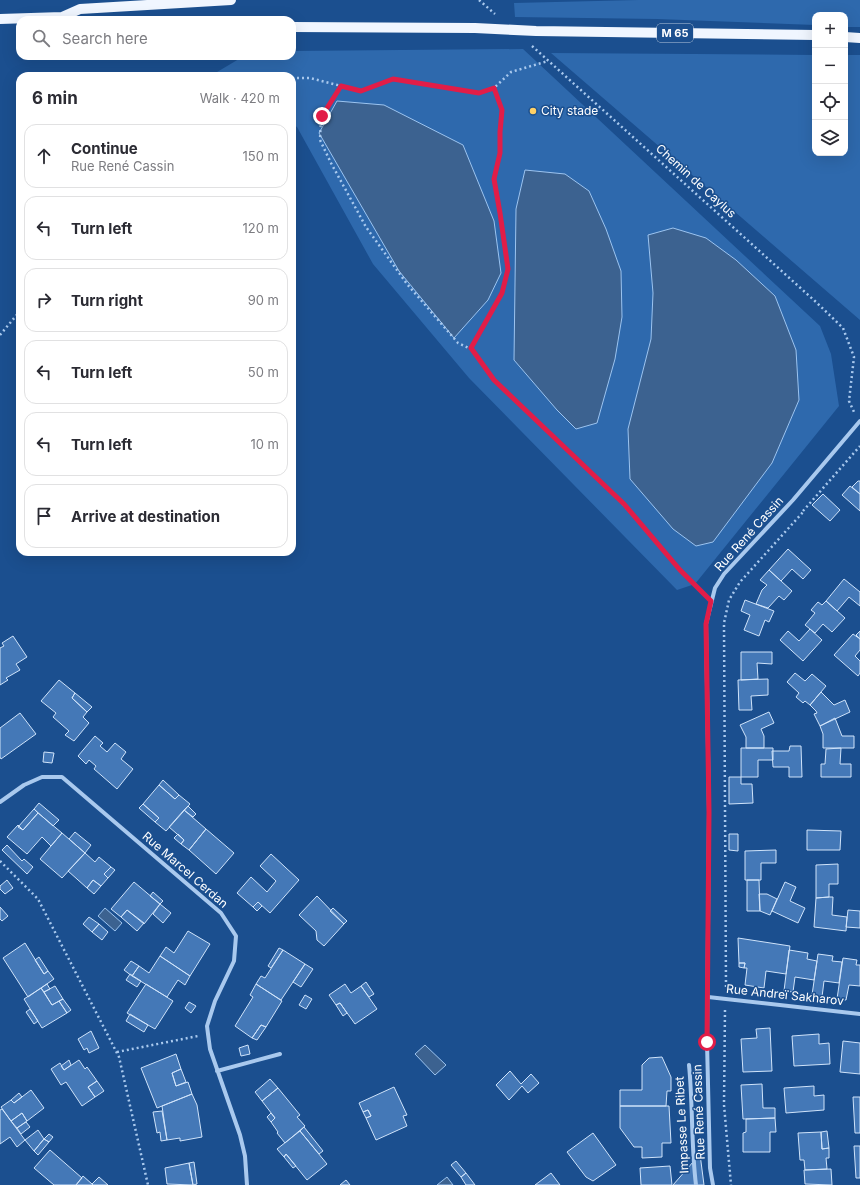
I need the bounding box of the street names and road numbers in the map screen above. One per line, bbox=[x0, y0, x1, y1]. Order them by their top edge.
road number: M 65 bbox=[657, 24, 693, 42]
street label: Chemin de Caylus bbox=[653, 141, 740, 221]
street label: Rue René Cassin bbox=[711, 493, 786, 574]
street label: Rue Marcel Cerdan bbox=[139, 828, 231, 911]
street label: Rue Andreï Sakharov bbox=[725, 981, 845, 1008]
street label: Rue René Cassin bbox=[689, 1064, 708, 1160]
street label: Impasse Le Ribet bbox=[671, 1076, 692, 1174]

